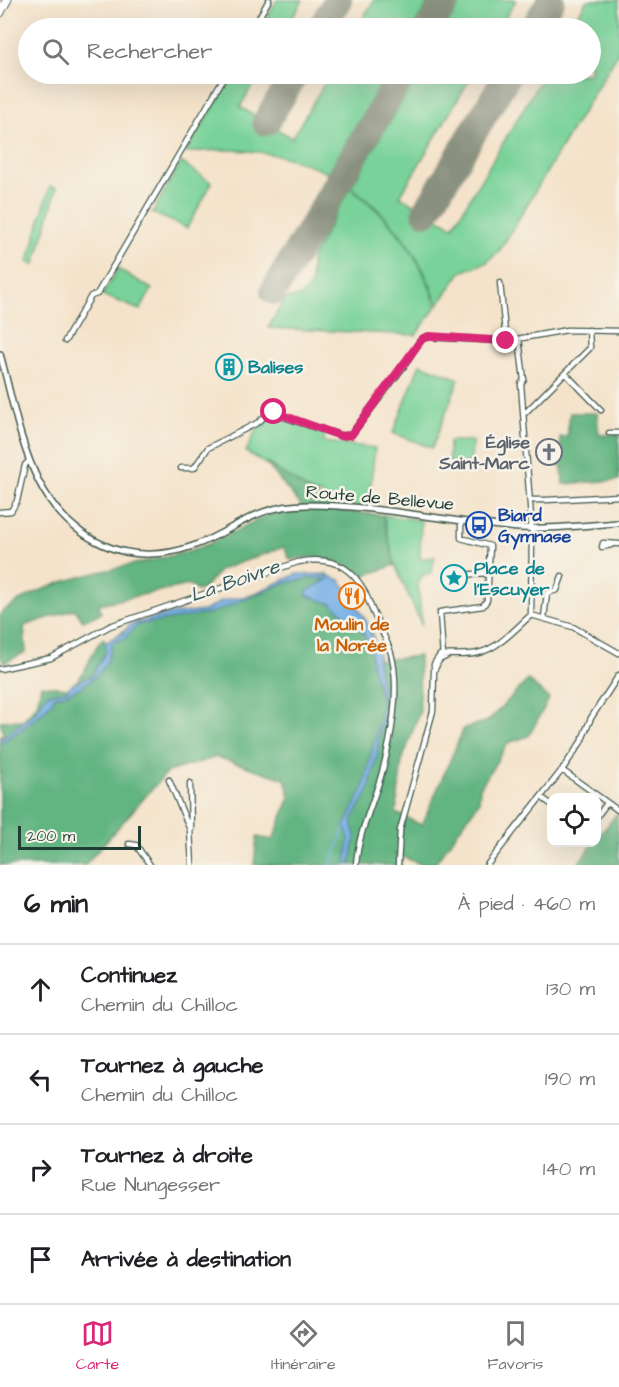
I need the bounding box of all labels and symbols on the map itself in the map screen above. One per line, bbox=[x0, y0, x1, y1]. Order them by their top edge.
route end bbox=[492, 327, 518, 353]
building icon: Balises bbox=[214, 352, 244, 382]
place label: Balises bbox=[248, 355, 303, 380]
route start bbox=[260, 398, 286, 424]
place label: Église Saint-Marc bbox=[438, 430, 531, 476]
church icon: Église Saint-Marc bbox=[534, 437, 564, 467]
street label: Route de Bellevue bbox=[305, 479, 455, 517]
place label: Biard Gymnase bbox=[498, 503, 572, 550]
bus stop icon: Biard Gymnase bbox=[464, 510, 494, 540]
water label: La Boivre bbox=[187, 552, 285, 609]
place label: Place de l’Escuyer bbox=[474, 556, 550, 603]
place icon: Place de l’Escuyer bbox=[439, 563, 469, 593]
restaurant icon: Moulin de la Norée bbox=[337, 581, 367, 611]
place label: Moulin de la Norée bbox=[315, 612, 390, 658]
scale bar bbox=[18, 823, 141, 850]

